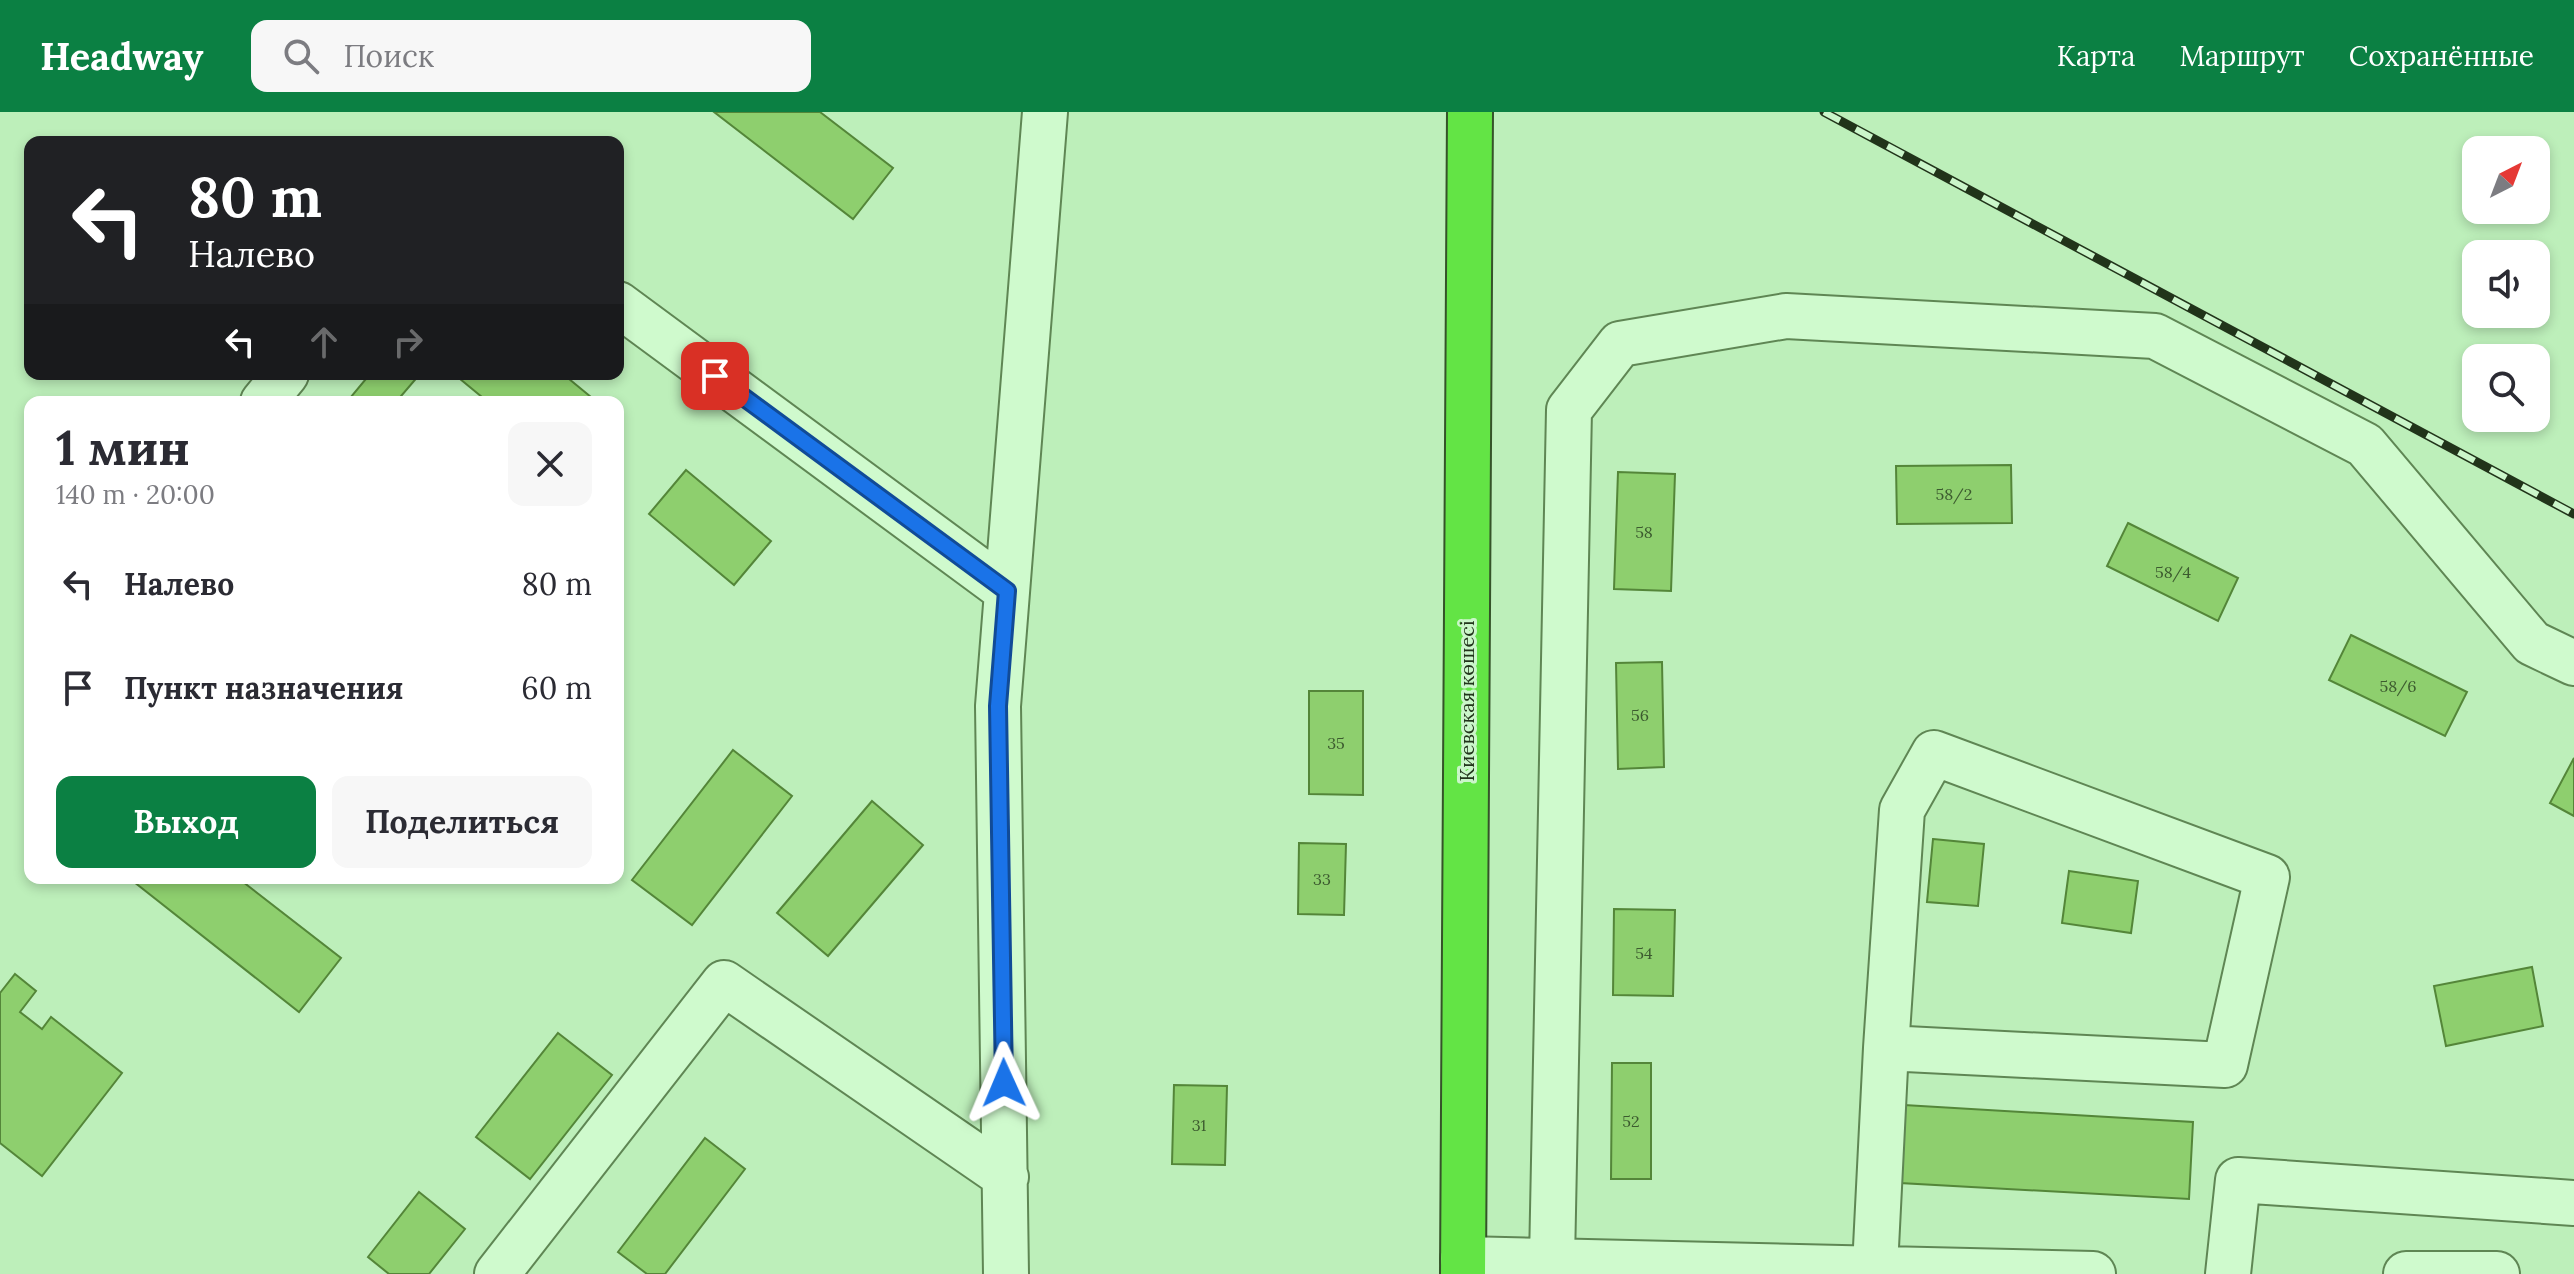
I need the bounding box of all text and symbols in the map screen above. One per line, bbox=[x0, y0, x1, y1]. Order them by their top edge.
search box bbox=[251, 20, 811, 92]
text: Headway bbox=[40, 32, 203, 80]
icon: search bbox=[279, 34, 323, 78]
text: Поиск bbox=[343, 37, 434, 75]
text: Карта bbox=[2057, 38, 2135, 74]
text: Маршрут bbox=[2179, 38, 2305, 74]
text: Сохранённые bbox=[2349, 38, 2534, 74]
north arrow bbox=[2462, 136, 2550, 224]
map controls bbox=[2462, 136, 2550, 432]
text: 80 m bbox=[188, 161, 322, 232]
icon: left bbox=[56, 168, 160, 272]
text: Налево bbox=[188, 231, 315, 277]
button: sound bbox=[2462, 240, 2550, 328]
icon: left bbox=[218, 320, 262, 364]
icon: ahead bbox=[302, 320, 346, 364]
icon: right bbox=[386, 320, 430, 364]
pin bbox=[681, 342, 749, 410]
button: search bbox=[2462, 344, 2550, 432]
icon: arrive bbox=[693, 354, 737, 398]
text: 1 мин bbox=[56, 417, 190, 478]
button: close bbox=[508, 422, 592, 506]
text: 140 m · 20:00 bbox=[56, 478, 215, 511]
house number: 58/2 bbox=[1936, 484, 1972, 505]
house number: 58 bbox=[1635, 522, 1653, 542]
icon: left bbox=[56, 562, 100, 606]
house number: 58/4 bbox=[2155, 562, 2191, 583]
text: Налево bbox=[124, 565, 234, 603]
text: 80 m bbox=[522, 565, 592, 603]
street label: Киевская көшесі bbox=[1454, 620, 1479, 782]
icon: arrive bbox=[56, 666, 100, 710]
text: Пункт назначения bbox=[124, 669, 403, 707]
text: 60 m bbox=[521, 669, 592, 707]
house number: 58/6 bbox=[2379, 676, 2417, 697]
house number: 56 bbox=[1631, 705, 1649, 725]
house number: 35 bbox=[1327, 733, 1345, 753]
button: Выход bbox=[56, 776, 316, 868]
button: Поделиться bbox=[332, 776, 592, 868]
house number: 33 bbox=[1313, 869, 1331, 889]
house number: 54 bbox=[1635, 943, 1653, 963]
position arrow bbox=[962, 1041, 1046, 1125]
house number: 52 bbox=[1622, 1111, 1640, 1131]
house number: 31 bbox=[1192, 1115, 1207, 1135]

